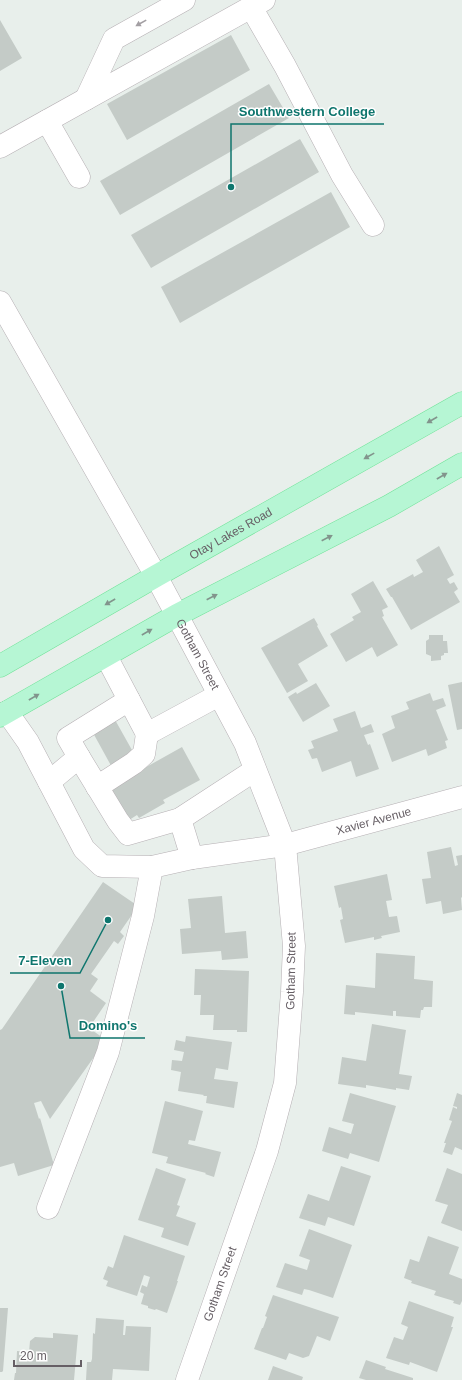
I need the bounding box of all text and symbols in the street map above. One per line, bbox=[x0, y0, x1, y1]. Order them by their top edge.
one-way arrow bbox=[135, 20, 147, 27]
callout: Southwestern College bbox=[231, 99, 384, 124]
text: Southwestern College bbox=[239, 104, 375, 119]
one-way arrow bbox=[426, 417, 438, 424]
one-way arrow bbox=[363, 453, 374, 460]
one-way arrow bbox=[436, 472, 448, 479]
street label: Otay Lakes Road bbox=[187, 505, 275, 563]
one-way arrow bbox=[322, 534, 333, 541]
one-way arrow bbox=[206, 594, 217, 600]
one-way arrow bbox=[104, 598, 116, 605]
street label: Gotham Street bbox=[173, 616, 223, 693]
one-way arrow bbox=[141, 629, 153, 636]
one-way arrow bbox=[28, 694, 40, 701]
street label: Xavier Avenue bbox=[335, 804, 413, 838]
street label: Gotham Street bbox=[283, 931, 299, 1010]
callout: 7-Eleven bbox=[10, 948, 80, 973]
text: 7-Eleven bbox=[18, 953, 72, 968]
callout: Domino's bbox=[70, 1013, 145, 1038]
text: Domino's bbox=[79, 1018, 137, 1033]
street label: Gotham Street bbox=[201, 1244, 240, 1323]
scale bar bbox=[14, 1342, 81, 1368]
text: 20 m bbox=[20, 1349, 47, 1363]

